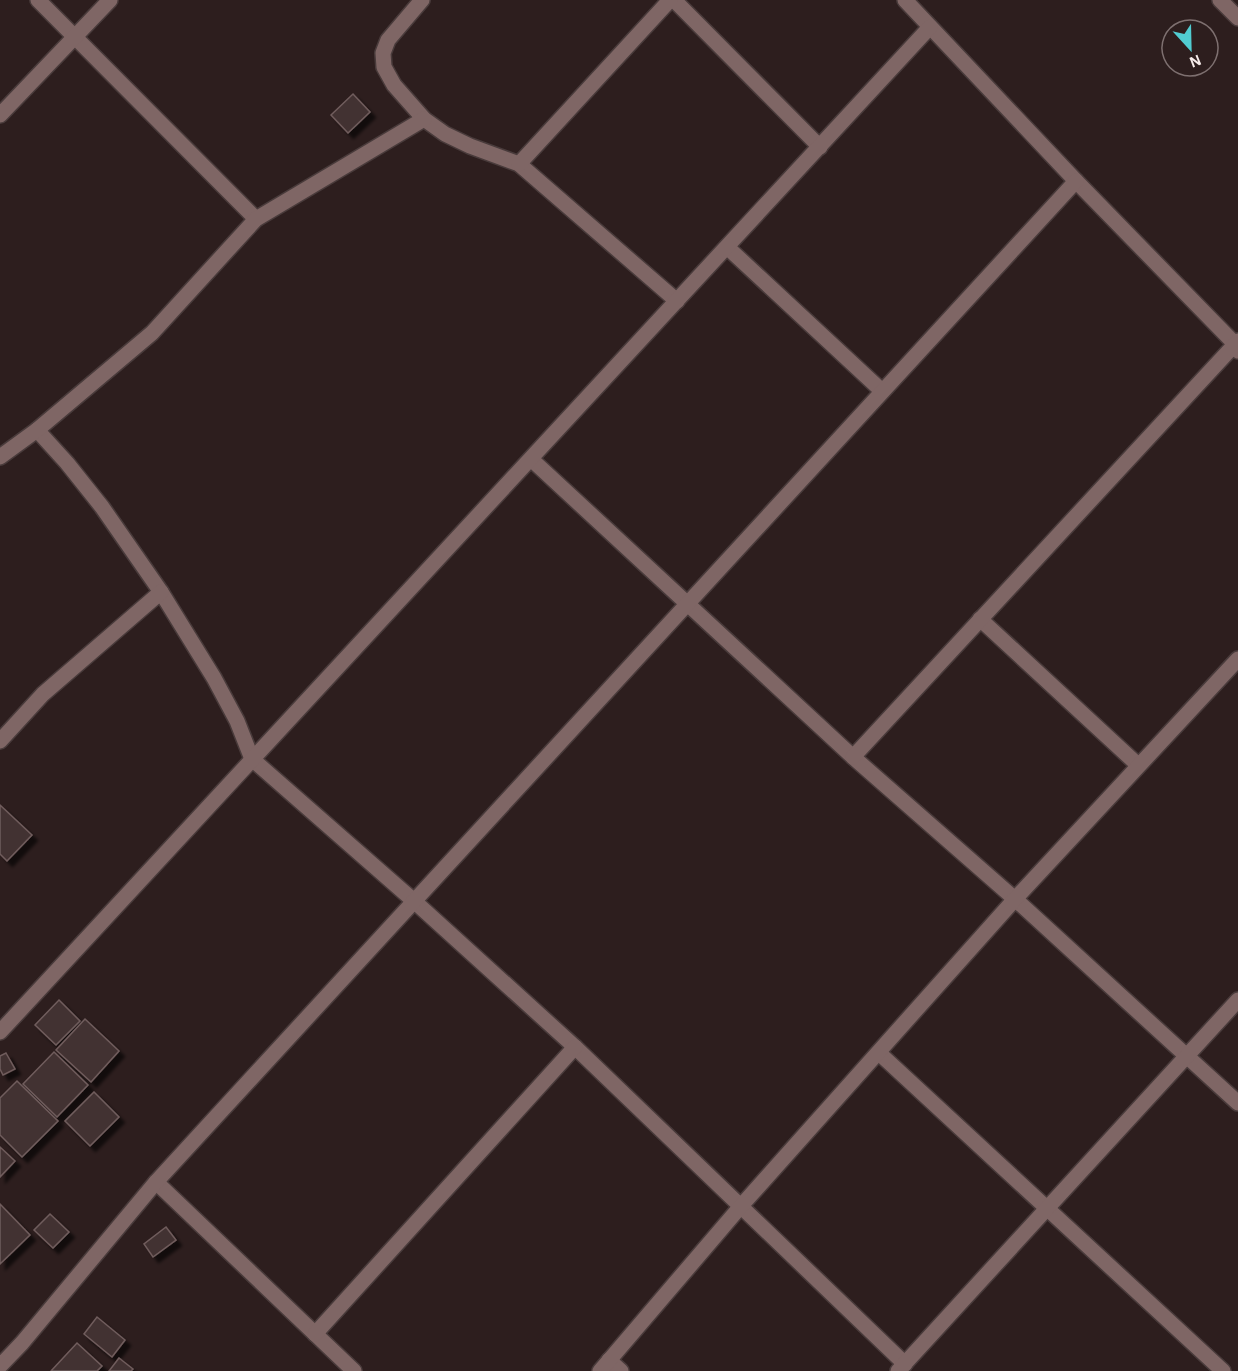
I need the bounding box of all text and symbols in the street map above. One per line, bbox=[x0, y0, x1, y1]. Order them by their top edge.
north arrow bbox=[1160, 18, 1220, 78]
text: N bbox=[1187, 51, 1203, 70]

